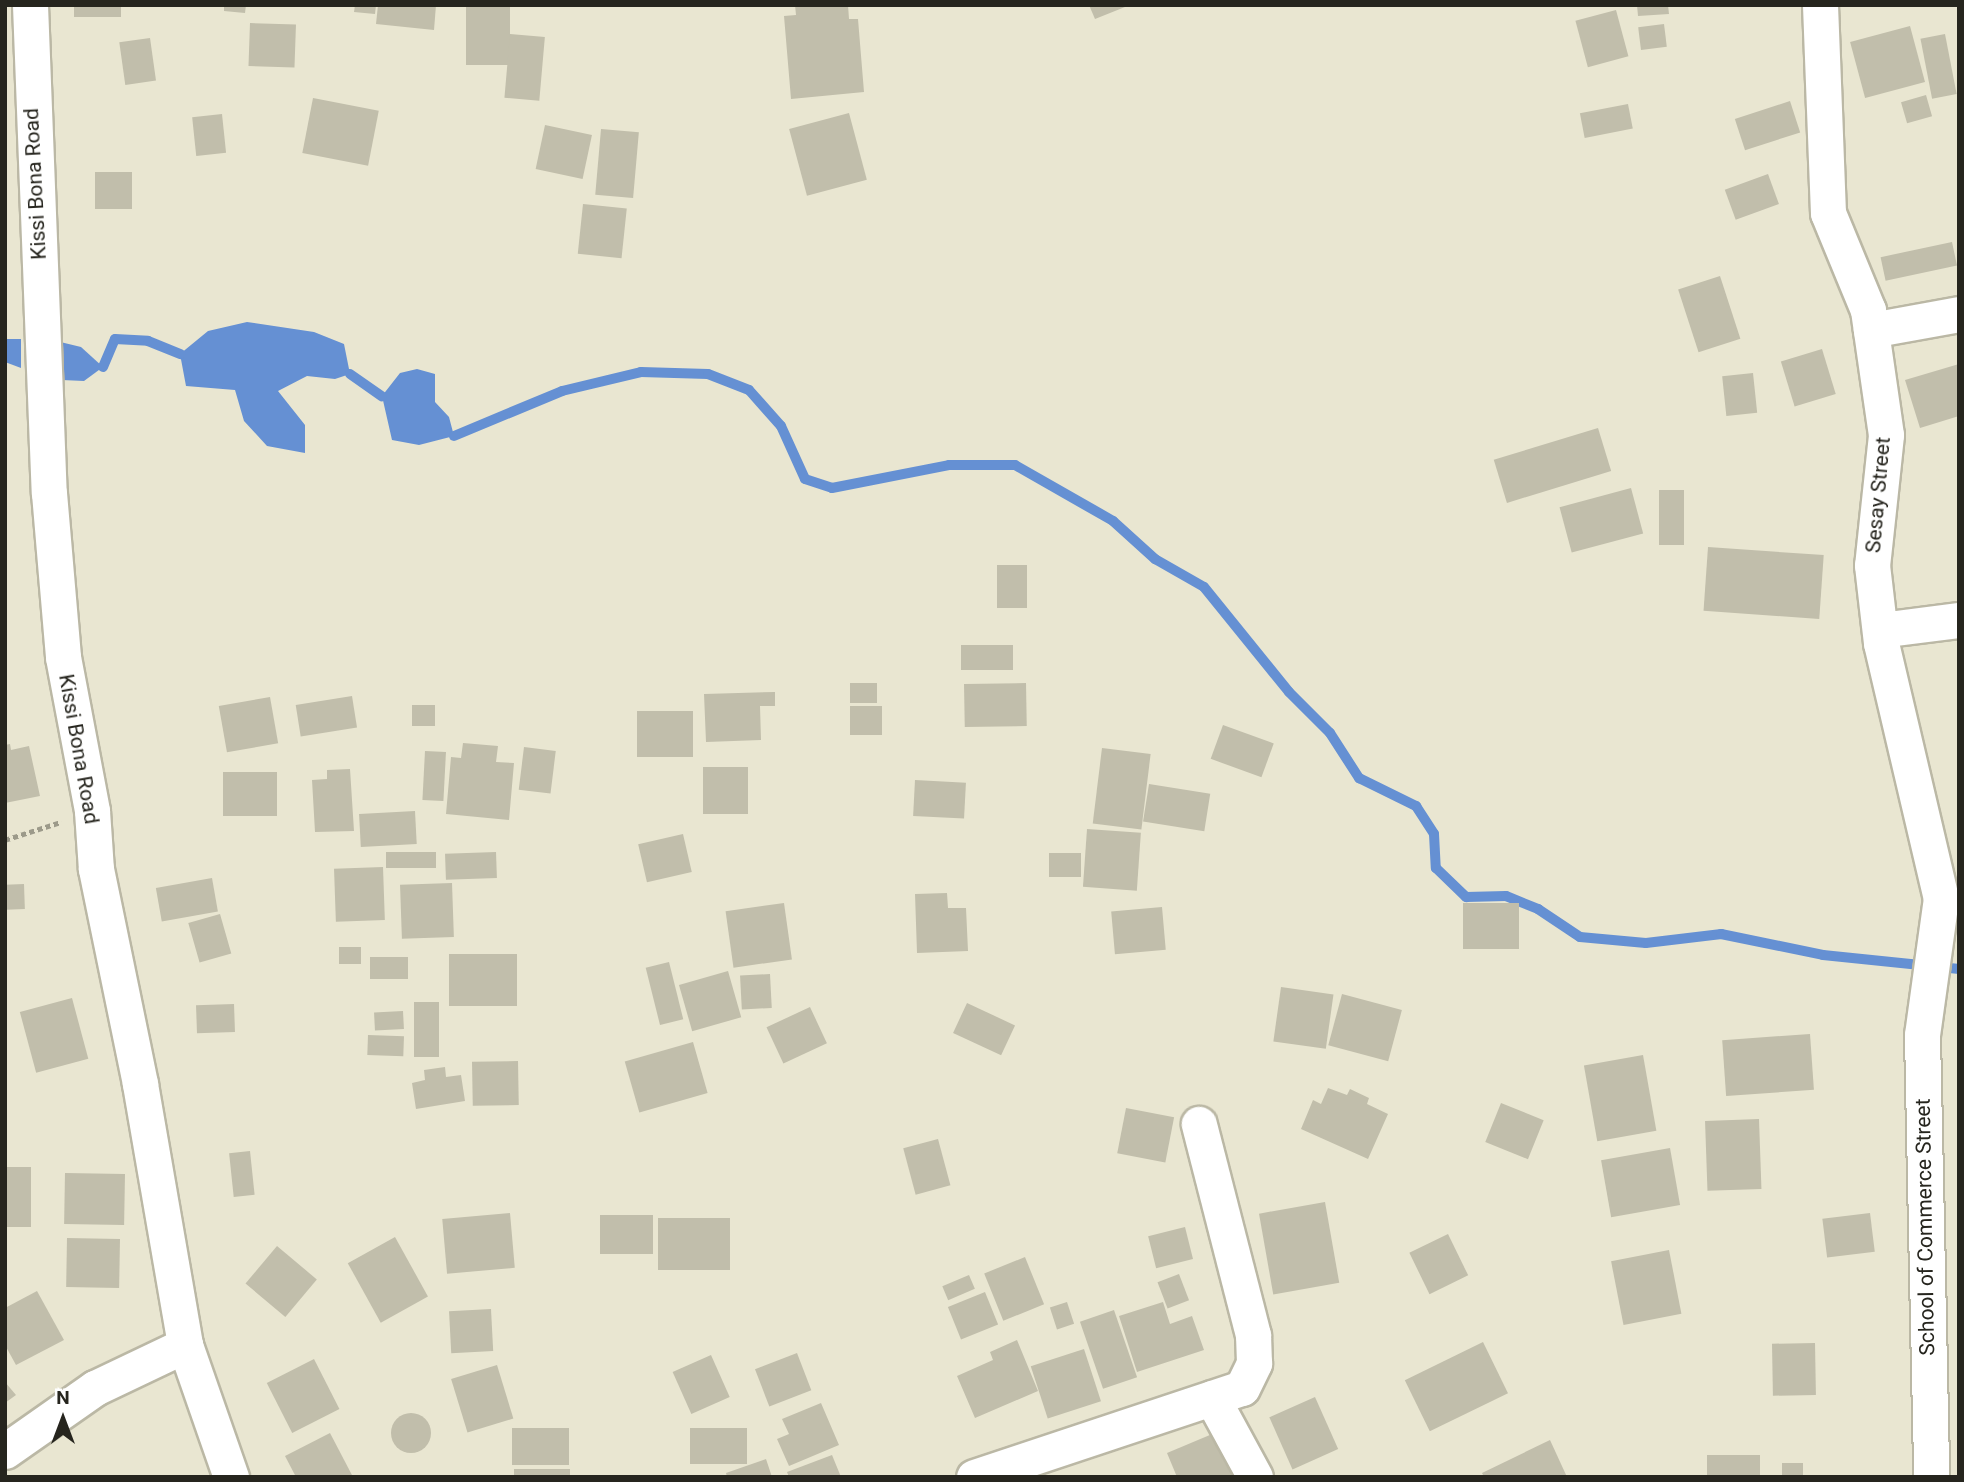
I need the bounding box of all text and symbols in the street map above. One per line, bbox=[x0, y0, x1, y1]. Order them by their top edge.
street label: Kissi Bona Road bbox=[18, 108, 52, 260]
street label: Sesay Street bbox=[1860, 436, 1896, 554]
street label: Kissi Bona Road bbox=[53, 672, 105, 826]
street label: School of Commerce Street bbox=[1910, 1098, 1940, 1356]
north arrow bbox=[28, 1384, 98, 1454]
text: N bbox=[56, 1386, 70, 1409]

